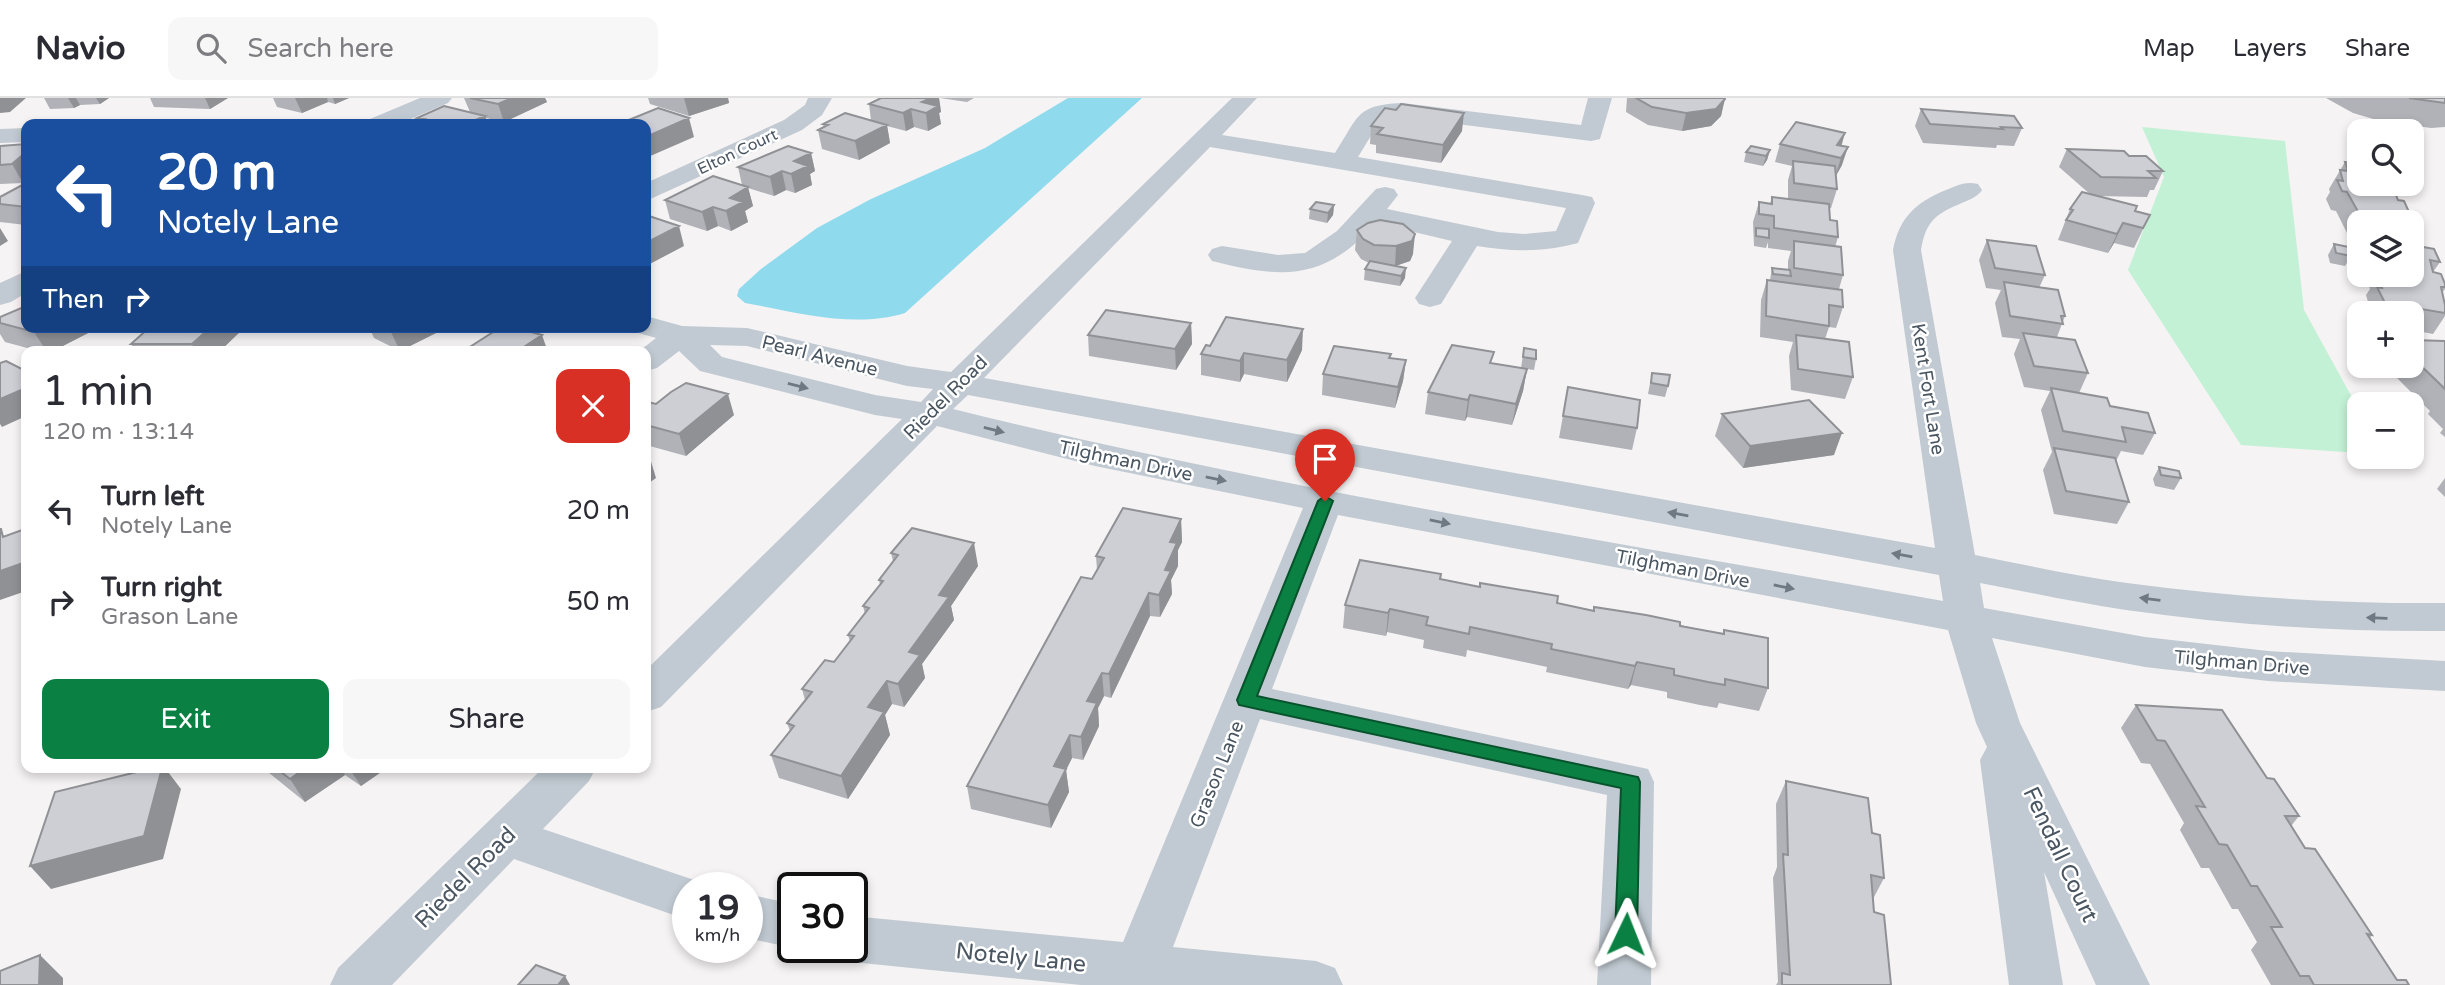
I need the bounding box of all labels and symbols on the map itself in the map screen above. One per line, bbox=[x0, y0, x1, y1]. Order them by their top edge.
street label: Elton Court bbox=[694, 125, 781, 179]
street label: Kent Fort Lane bbox=[1907, 322, 1949, 456]
street label: Pearl Avenue bbox=[759, 331, 880, 381]
street label: Riedel Road bbox=[899, 351, 992, 444]
one-way arrow bbox=[787, 381, 809, 392]
one-way arrow bbox=[983, 425, 1005, 436]
pin bbox=[1295, 429, 1355, 501]
street label: Tilghman Drive bbox=[1057, 436, 1195, 486]
one-way arrow bbox=[1205, 474, 1227, 485]
one-way arrow bbox=[1667, 508, 1689, 519]
one-way arrow bbox=[1429, 517, 1451, 528]
street label: Tilghman Drive bbox=[1614, 545, 1752, 593]
one-way arrow bbox=[1891, 549, 1913, 560]
one-way arrow bbox=[1773, 581, 1795, 592]
one-way arrow bbox=[2139, 593, 2161, 604]
one-way arrow bbox=[2366, 613, 2388, 624]
street label: Tilghman Drive bbox=[2173, 646, 2311, 680]
street label: Grason Lane bbox=[1185, 718, 1248, 831]
street label: Fendall Court bbox=[2017, 782, 2104, 927]
street label: Riedel Road bbox=[409, 821, 522, 934]
speed limit sign: 30 bbox=[777, 872, 868, 963]
position arrow bbox=[1589, 897, 1663, 971]
street label: Notely Lane bbox=[954, 937, 1087, 979]

